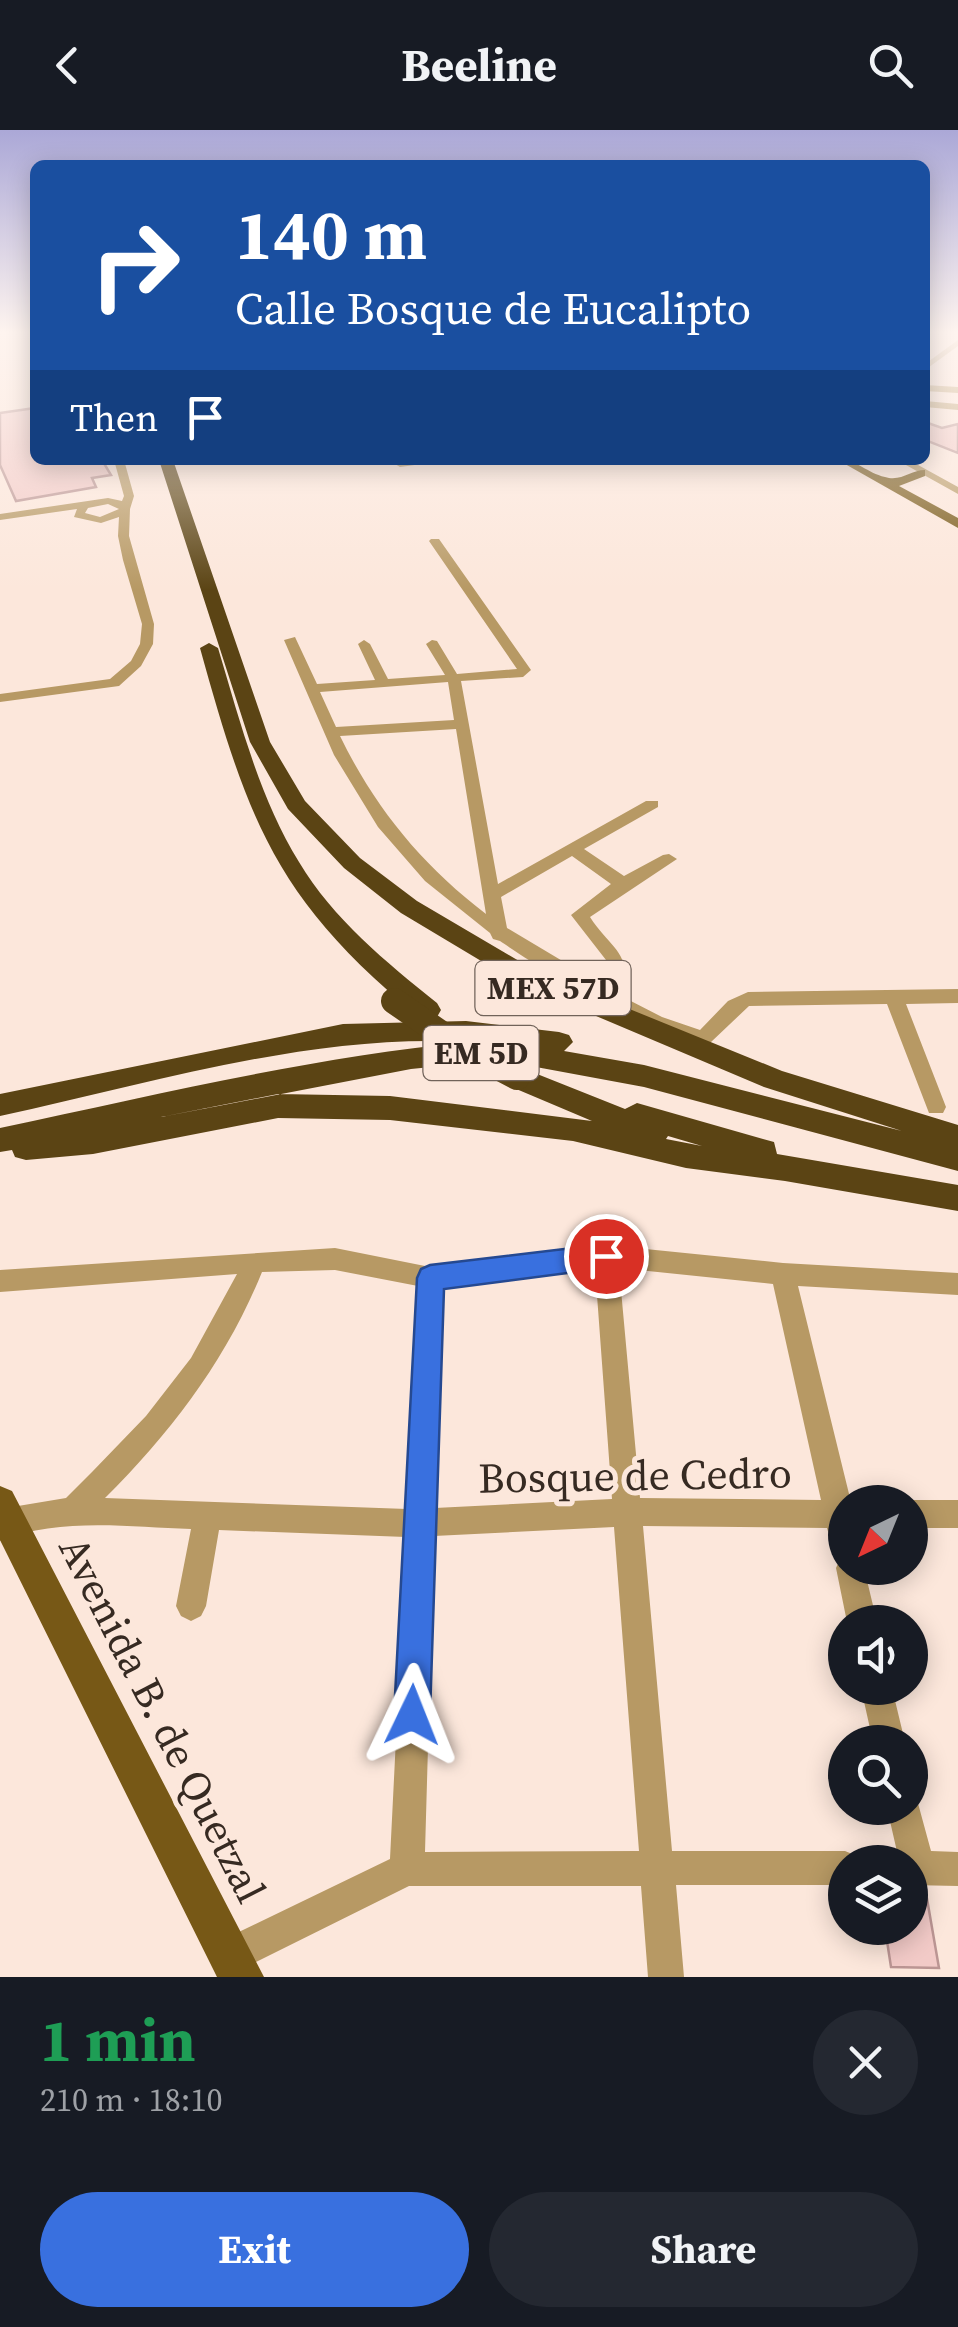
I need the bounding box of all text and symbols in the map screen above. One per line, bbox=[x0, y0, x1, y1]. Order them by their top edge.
text: Beeline bbox=[401, 34, 557, 96]
icon: back bbox=[40, 38, 95, 93]
icon: search bbox=[863, 38, 918, 93]
text: 140 m bbox=[235, 186, 427, 282]
icon: right bbox=[70, 200, 200, 330]
text: Calle Bosque de Eucalipto bbox=[235, 277, 751, 339]
icon: arrive bbox=[178, 390, 233, 445]
text: Then bbox=[70, 392, 158, 444]
road number: MEX 57D bbox=[476, 961, 630, 1015]
road number: EM 5D bbox=[424, 1026, 538, 1080]
pin bbox=[564, 1214, 649, 1299]
icon: arrive bbox=[579, 1229, 634, 1284]
street label: Bosque de Cedro bbox=[478, 1443, 792, 1507]
north arrow bbox=[828, 1485, 928, 1585]
map controls bbox=[828, 1485, 928, 1945]
street label: Avenida B. de Quetzal bbox=[45, 1526, 281, 1912]
button: sound bbox=[828, 1605, 928, 1705]
position arrow bbox=[360, 1663, 464, 1767]
button: search bbox=[828, 1725, 928, 1825]
button: layers bbox=[828, 1845, 928, 1945]
text: 1 min bbox=[40, 1999, 196, 2081]
button: close bbox=[813, 2010, 918, 2115]
text: 210 m · 18:10 bbox=[40, 2078, 222, 2122]
button: Exit bbox=[40, 2192, 469, 2307]
button: Share bbox=[489, 2192, 918, 2307]

